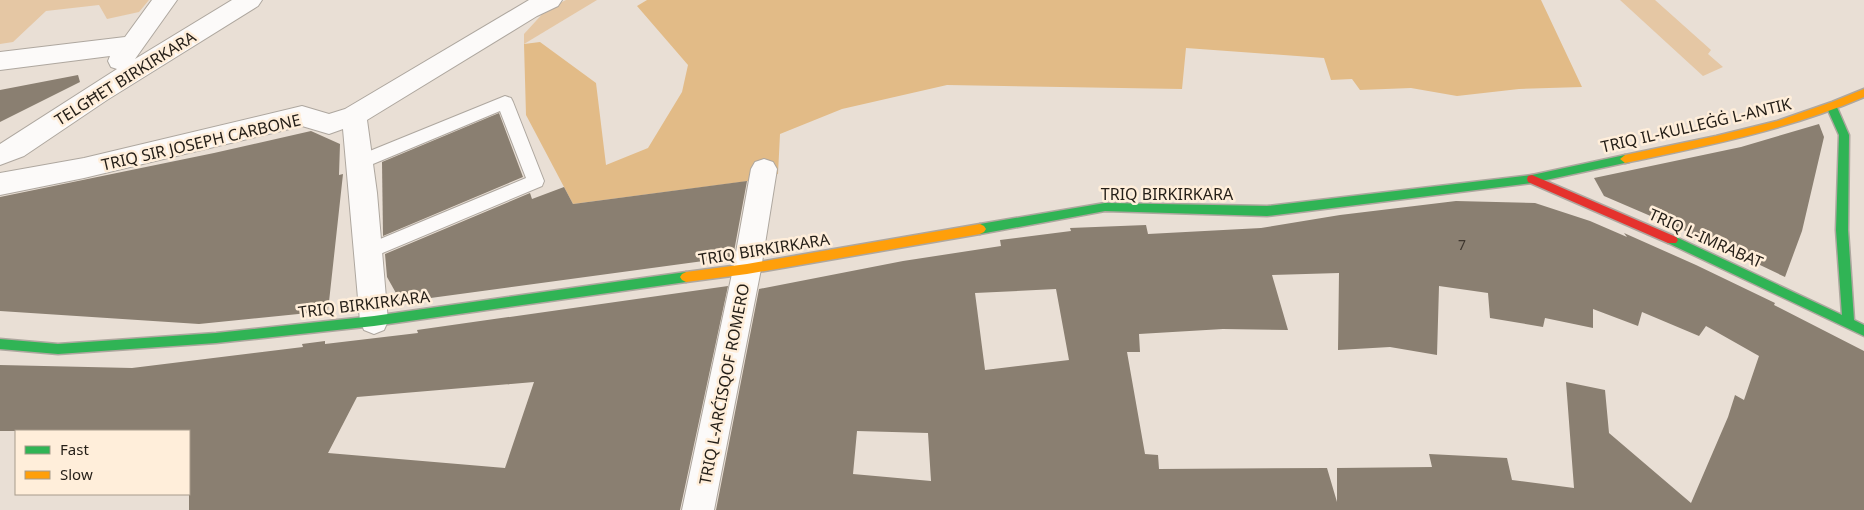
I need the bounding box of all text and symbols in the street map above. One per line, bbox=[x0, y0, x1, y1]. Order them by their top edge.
street label: TELGĦET BIRKIRKARA bbox=[50, 25, 200, 130]
street label: TRIQ IL-KULLEĠĠ L-ANTIK bbox=[1599, 92, 1793, 158]
street label: TRIQ SIR JOSEPH CARBONE bbox=[99, 108, 303, 176]
street label: TRIQ BIRKIRKARA bbox=[1101, 183, 1234, 205]
street label: TRIQ L-IMRABAT bbox=[1645, 203, 1767, 273]
street label: TRIQ BIRKIRKARA bbox=[697, 228, 832, 270]
house number: 7 bbox=[1458, 235, 1466, 254]
street label: TRIQ L-ARĆISQOF ROMERO bbox=[694, 281, 754, 487]
street label: TRIQ BIRKIRKARA bbox=[297, 285, 432, 323]
legend bbox=[15, 430, 190, 495]
text: Fast bbox=[60, 439, 89, 459]
text: Slow bbox=[60, 464, 93, 484]

